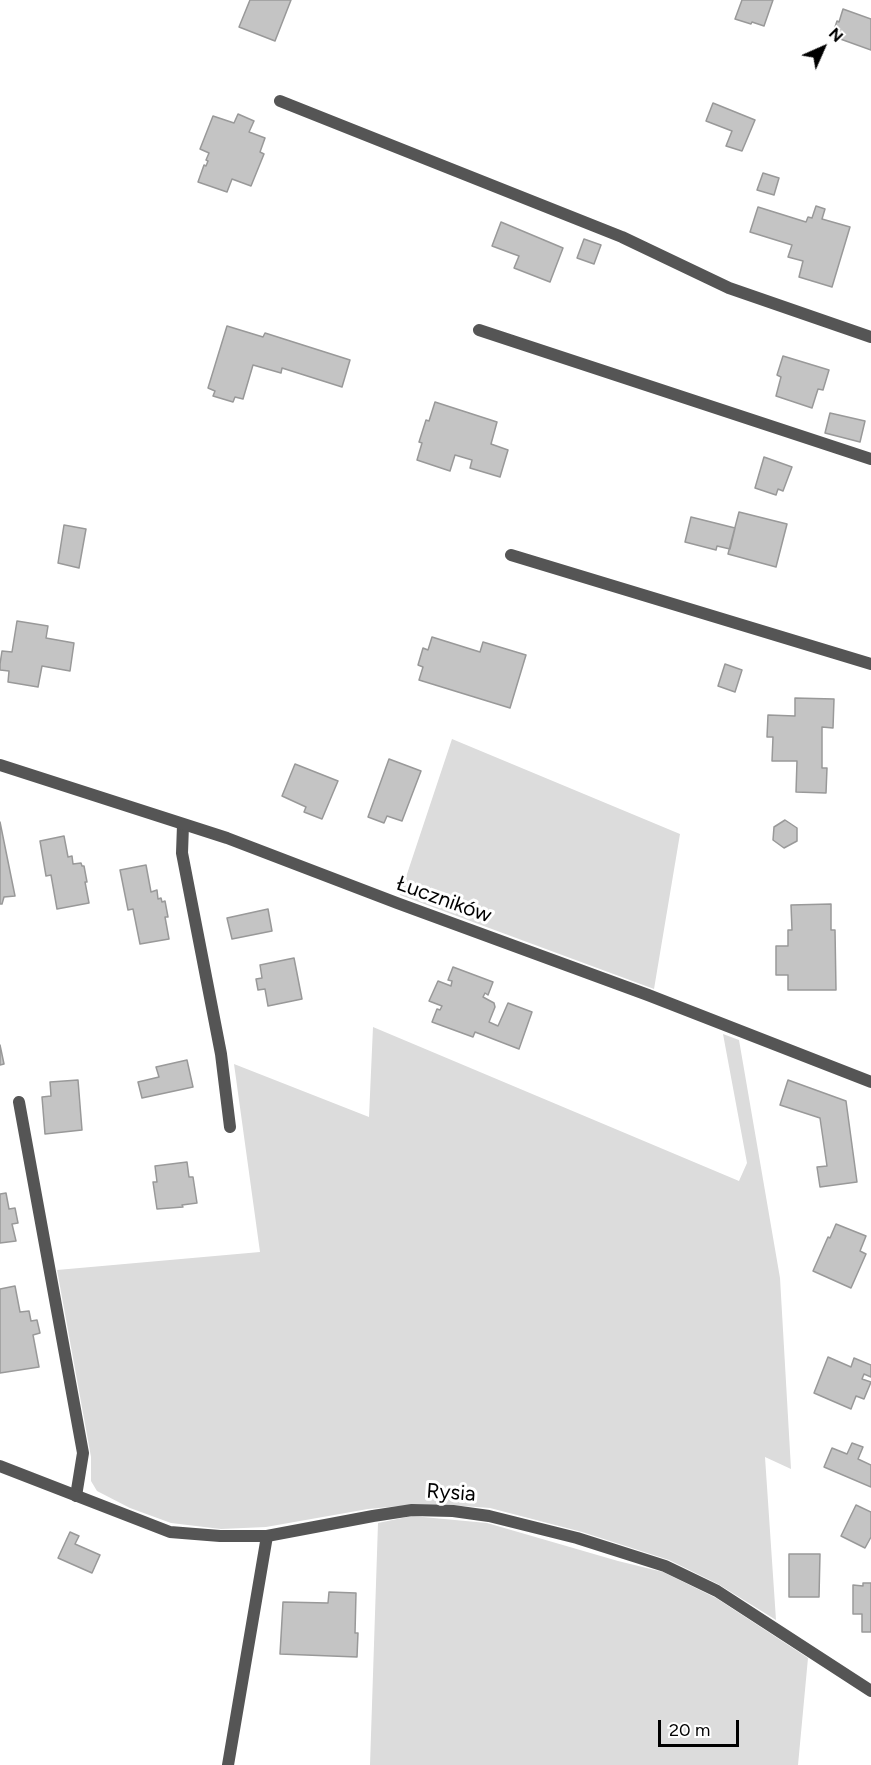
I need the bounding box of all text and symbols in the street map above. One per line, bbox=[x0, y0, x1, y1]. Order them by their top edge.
north arrow bbox=[793, 18, 853, 78]
text: N bbox=[825, 24, 847, 46]
street label: Łuczników bbox=[393, 871, 495, 929]
street label: Rysia bbox=[425, 1479, 477, 1507]
scale bar bbox=[661, 1708, 742, 1746]
text: 20 m bbox=[669, 1719, 710, 1741]

